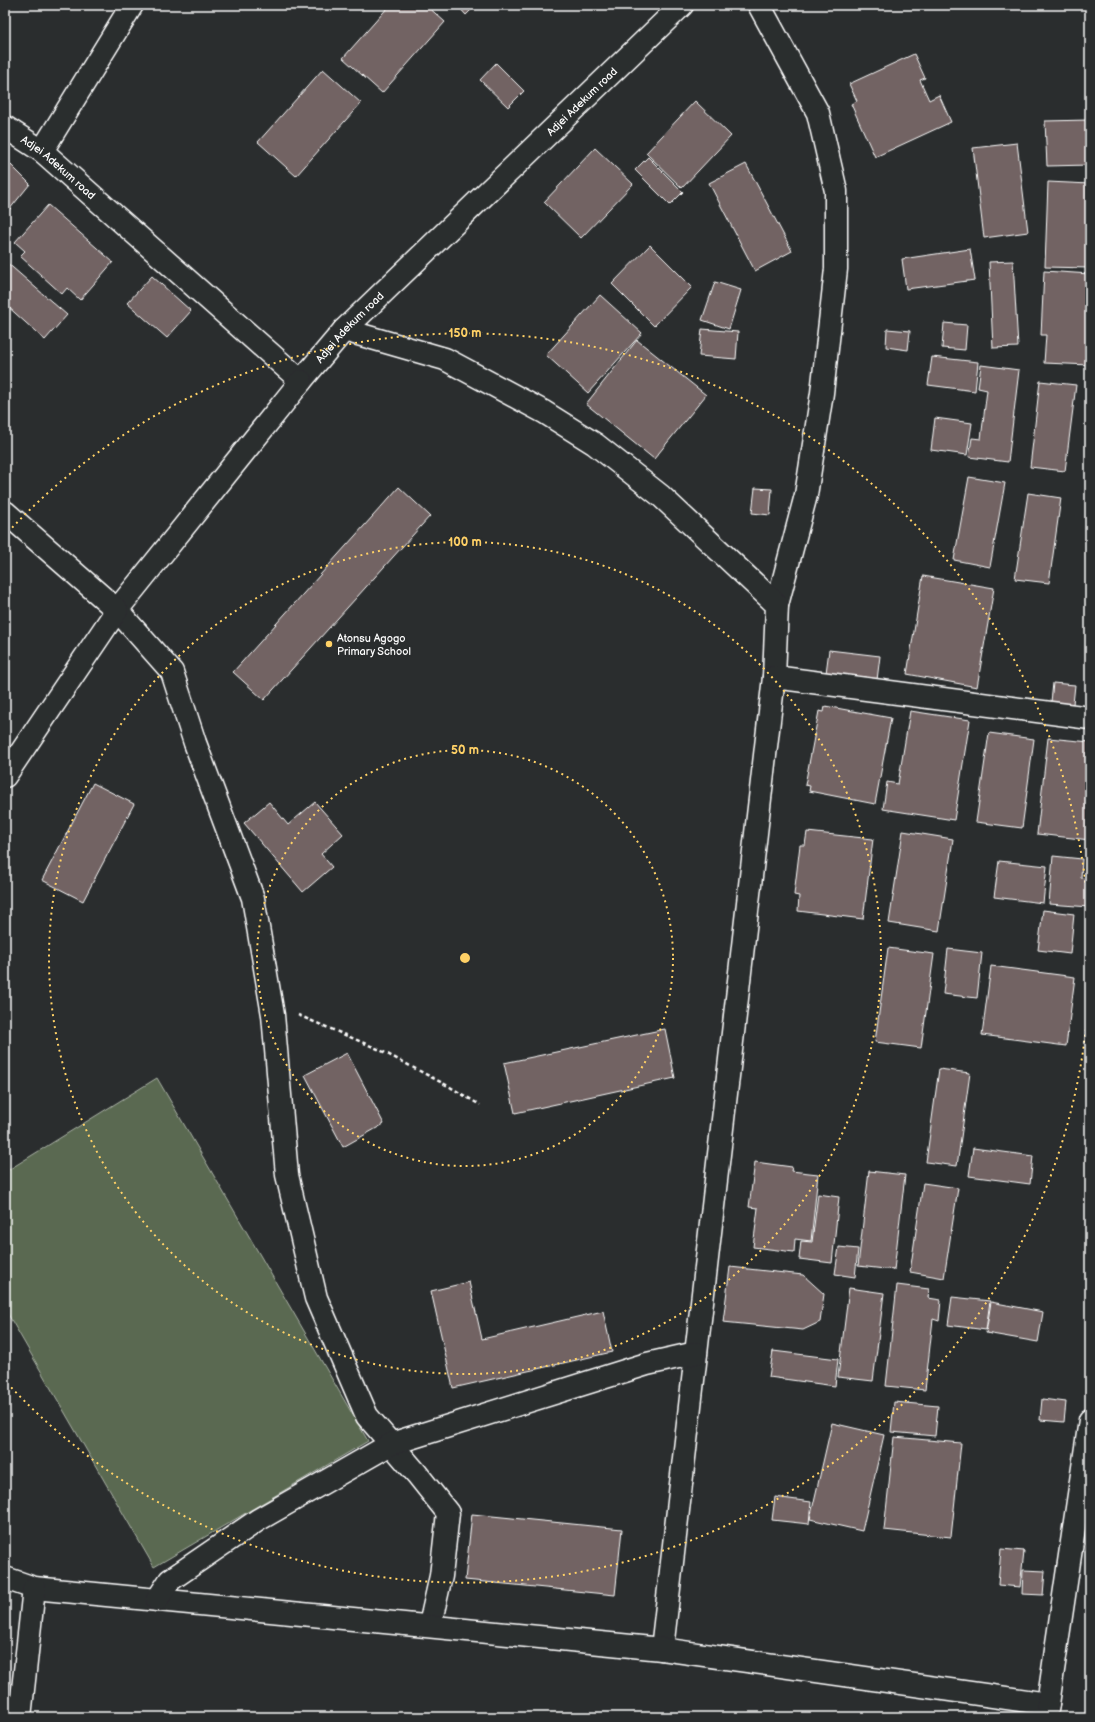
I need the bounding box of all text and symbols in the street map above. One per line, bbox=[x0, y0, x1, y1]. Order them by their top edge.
street label: Adjei Adekum road bbox=[544, 64, 620, 138]
street label: Adjei Adekum road bbox=[19, 133, 98, 202]
street label: Adjei Adekum road bbox=[313, 289, 386, 365]
text: 150 m bbox=[449, 326, 481, 341]
text: 100 m bbox=[448, 535, 482, 550]
place label: Atonsu Agogo Primary School bbox=[337, 632, 411, 658]
marker: Atonsu Agogo Primary School bbox=[324, 639, 334, 649]
text: 50 m bbox=[451, 743, 479, 758]
centre of rings bbox=[458, 951, 472, 965]

